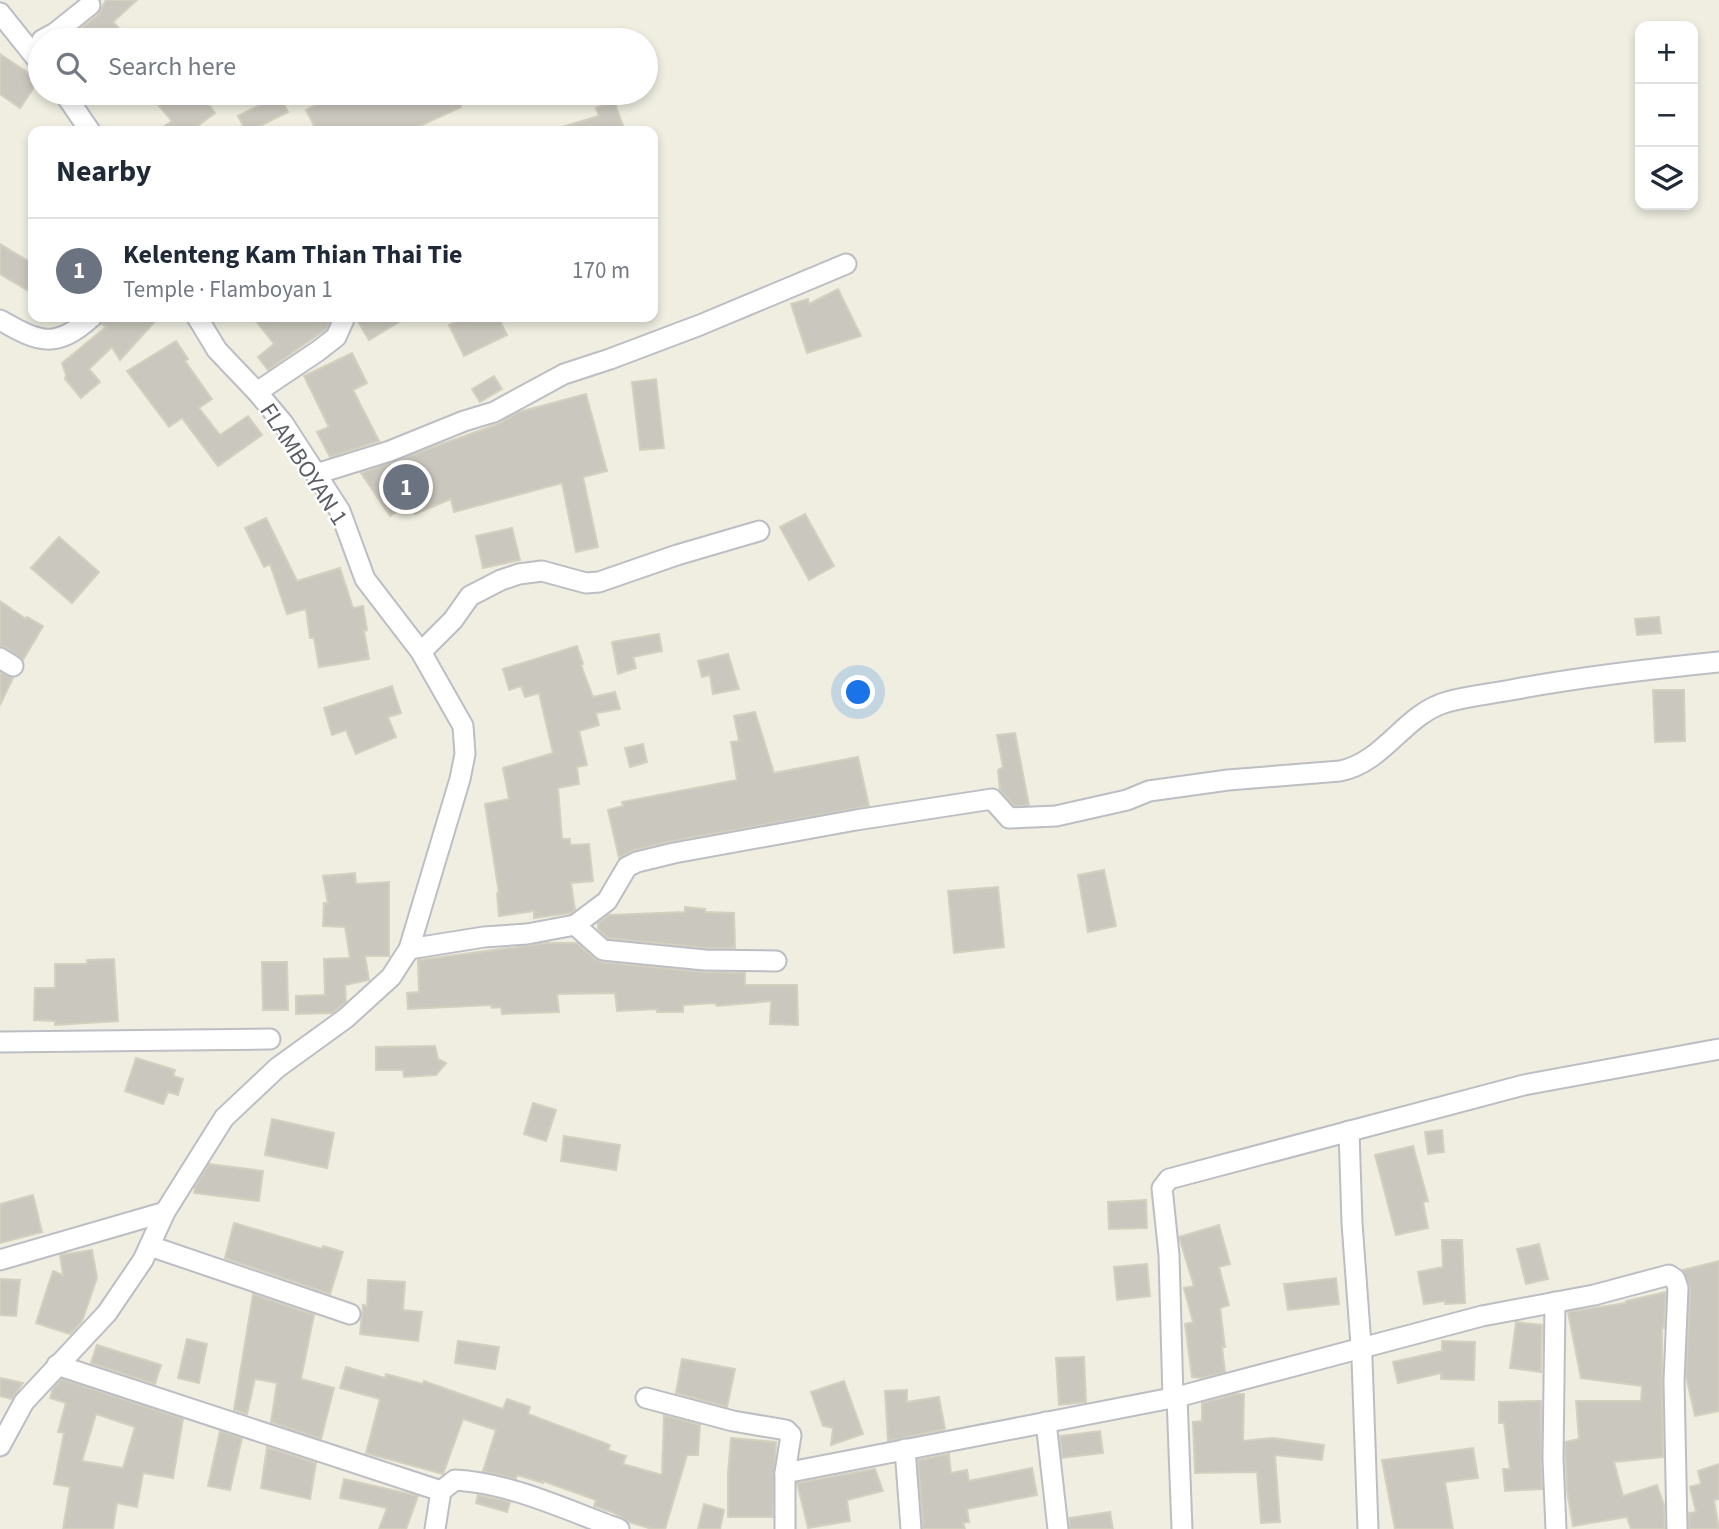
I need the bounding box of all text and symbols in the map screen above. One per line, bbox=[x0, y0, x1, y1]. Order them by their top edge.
map controls bbox=[1635, 21, 1698, 210]
button: + bbox=[1635, 21, 1698, 84]
search box bbox=[28, 28, 658, 105]
icon: search bbox=[52, 48, 90, 86]
text: Search here bbox=[108, 48, 236, 85]
button: − bbox=[1635, 84, 1698, 147]
button: layers bbox=[1635, 147, 1698, 210]
text: Nearby bbox=[56, 150, 151, 193]
text: Kelenteng Kam Thian Thai Tie bbox=[123, 236, 463, 273]
text: 1 bbox=[73, 254, 85, 287]
text: 170 m bbox=[572, 254, 630, 287]
text: Temple · Flamboyan 1 bbox=[123, 273, 333, 306]
street label: FLAMBOYAN 1 bbox=[251, 396, 356, 533]
pin: 1 bbox=[383, 461, 429, 513]
your location bbox=[841, 675, 875, 709]

